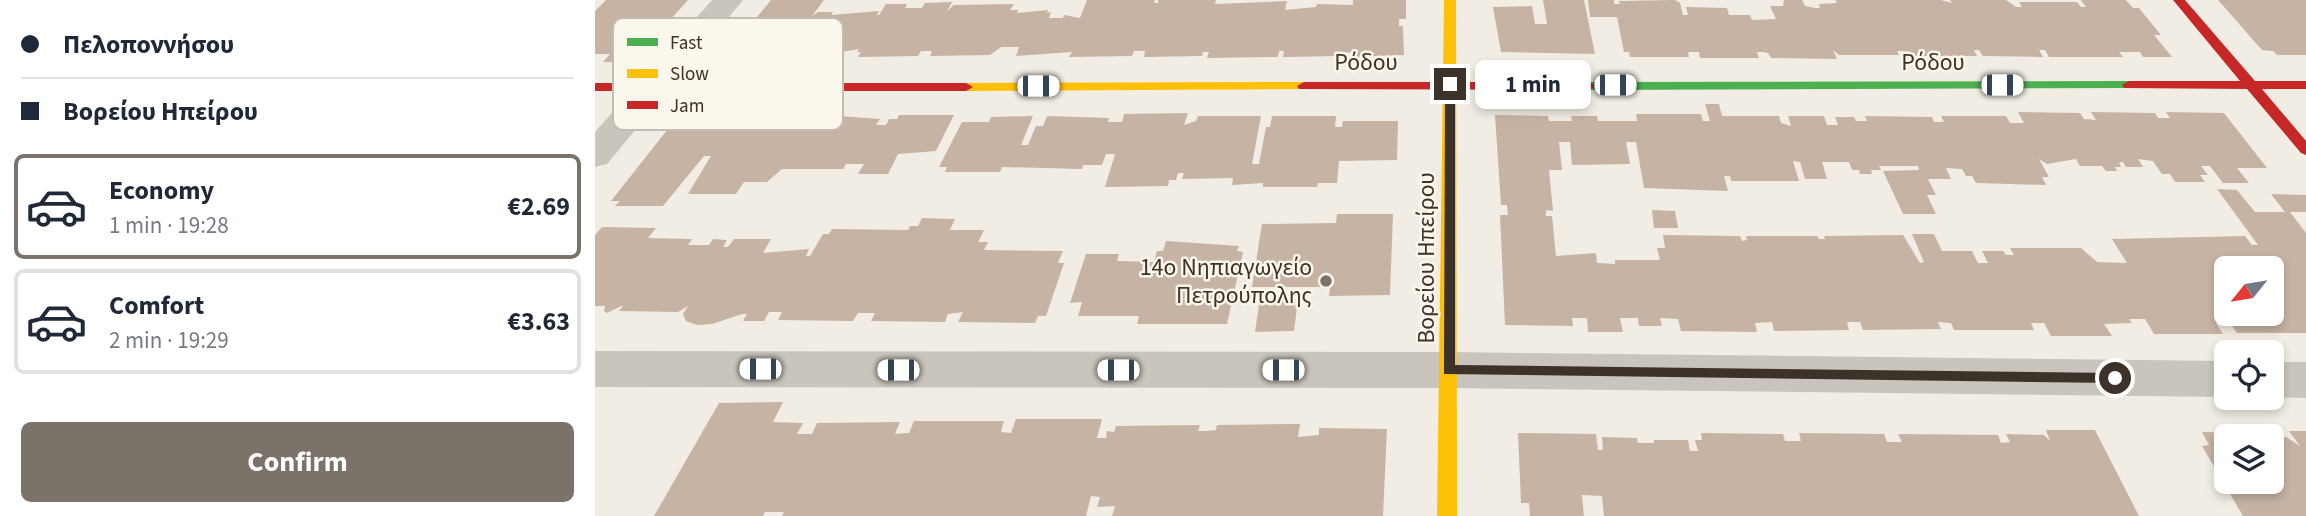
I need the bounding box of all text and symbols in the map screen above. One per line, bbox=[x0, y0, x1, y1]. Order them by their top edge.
legend bbox=[613, 18, 843, 130]
text: Πελοποννήσου bbox=[63, 26, 234, 63]
text: Fast bbox=[670, 30, 703, 57]
street label: Ρόδου bbox=[1334, 45, 1398, 80]
street label: Ρόδου bbox=[1901, 45, 1965, 80]
callout: 1 min bbox=[1475, 60, 1590, 108]
text: Slow bbox=[670, 61, 709, 88]
route end bbox=[1434, 68, 1466, 100]
text: 1 min bbox=[1505, 68, 1561, 101]
car bbox=[1595, 75, 1637, 96]
car bbox=[1982, 75, 2024, 96]
car bbox=[1018, 76, 1060, 97]
text: Βορείου Ηπείρου bbox=[63, 93, 258, 130]
text: Jam bbox=[670, 93, 704, 120]
text: Economy bbox=[109, 172, 214, 209]
street label: Βορείου Ηπείρου bbox=[1409, 172, 1444, 344]
icon: car bbox=[25, 175, 88, 238]
text: €2.69 bbox=[507, 188, 570, 225]
text: 1 min · 19:28 bbox=[109, 209, 229, 242]
place label: 14ο Νηπιαγωγείο Πετρούπολης bbox=[1140, 250, 1312, 313]
north arrow bbox=[2214, 256, 2284, 326]
map controls bbox=[2214, 256, 2284, 494]
marker: 14ο Νηπιαγωγείο Πετρούπολης bbox=[1318, 273, 1334, 289]
text: Comfort bbox=[109, 287, 204, 324]
icon: car bbox=[25, 290, 88, 353]
text: €3.63 bbox=[507, 303, 570, 340]
text: 2 min · 19:29 bbox=[109, 324, 229, 357]
button: locate bbox=[2214, 340, 2284, 410]
car bbox=[740, 359, 782, 380]
car bbox=[878, 360, 920, 381]
car bbox=[1098, 360, 1140, 381]
car bbox=[1263, 360, 1305, 381]
route start bbox=[2099, 362, 2131, 394]
button: Confirm bbox=[21, 422, 574, 502]
button: layers bbox=[2214, 424, 2284, 494]

